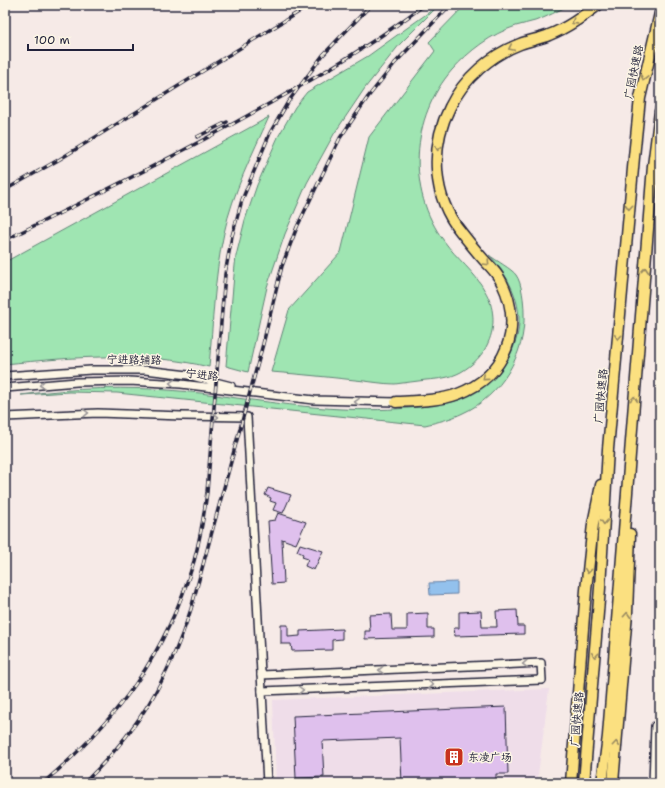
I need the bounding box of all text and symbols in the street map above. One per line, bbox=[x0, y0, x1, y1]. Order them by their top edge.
one-way arrow bbox=[571, 18, 578, 25]
scale bar bbox=[28, 26, 133, 52]
text: 100 m bbox=[34, 32, 70, 48]
one-way arrow bbox=[508, 43, 516, 51]
street label: 广园快速路 bbox=[621, 44, 647, 100]
one-way arrow bbox=[641, 75, 649, 81]
one-way arrow bbox=[433, 145, 442, 151]
one-way arrow bbox=[625, 204, 634, 210]
one-way arrow bbox=[482, 258, 490, 266]
one-way arrow bbox=[640, 267, 649, 273]
one-way arrow bbox=[614, 334, 623, 340]
street label: 宁进路辅路 bbox=[106, 352, 162, 368]
street label: 宁进路 bbox=[185, 366, 219, 384]
street label: 广园快速路 bbox=[591, 368, 611, 424]
one-way arrow bbox=[482, 373, 490, 380]
one-way arrow bbox=[169, 378, 175, 387]
one-way arrow bbox=[39, 380, 45, 389]
one-way arrow bbox=[629, 396, 638, 402]
one-way arrow bbox=[354, 398, 360, 406]
one-way arrow bbox=[83, 409, 89, 418]
one-way arrow bbox=[213, 413, 219, 421]
one-way arrow bbox=[600, 519, 609, 525]
one-way arrow bbox=[584, 568, 593, 574]
one-way arrow bbox=[622, 612, 631, 618]
one-way arrow bbox=[590, 652, 599, 658]
one-way arrow bbox=[522, 660, 528, 668]
one-way arrow bbox=[378, 666, 384, 674]
one-way arrow bbox=[428, 680, 434, 689]
one-way arrow bbox=[298, 685, 304, 694]
street label: 广园快速路 bbox=[567, 691, 587, 747]
one-way arrow bbox=[612, 741, 621, 747]
building icon: 东凌广场 bbox=[443, 746, 465, 768]
place label: 东凌广场 bbox=[468, 750, 512, 765]

